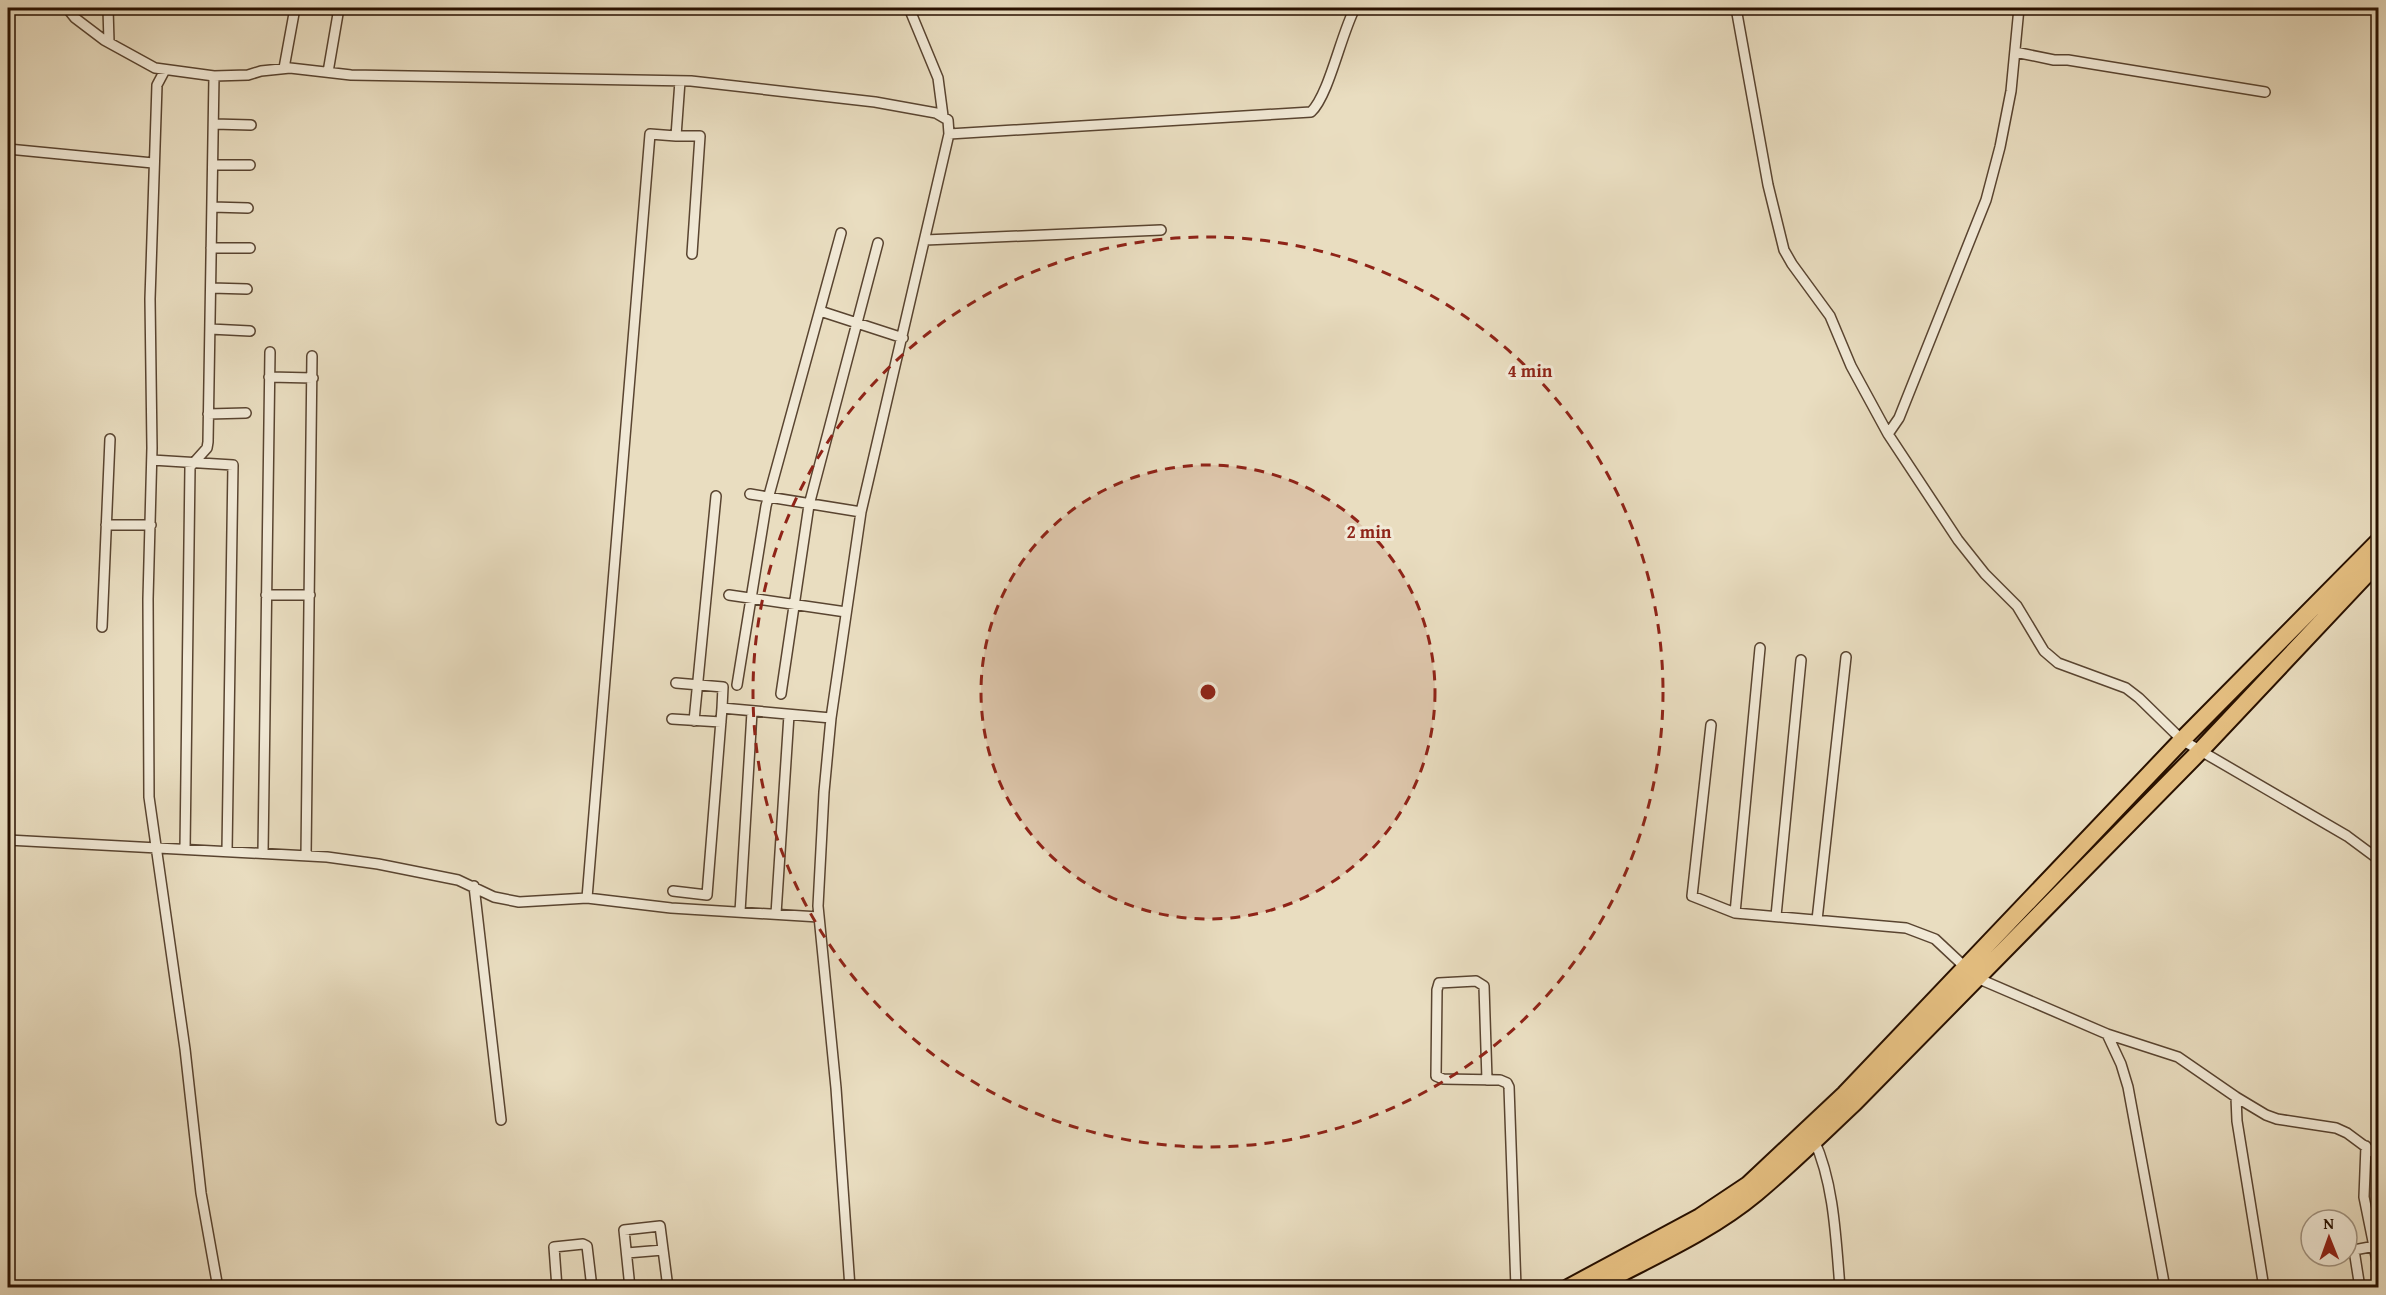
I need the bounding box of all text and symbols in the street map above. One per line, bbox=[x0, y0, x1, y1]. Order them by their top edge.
text: 4 min bbox=[1508, 357, 1553, 384]
text: 2 min bbox=[1347, 518, 1392, 545]
centre of rings bbox=[1198, 682, 1218, 702]
north arrow bbox=[2299, 1208, 2359, 1268]
text: N bbox=[2323, 1211, 2335, 1235]

